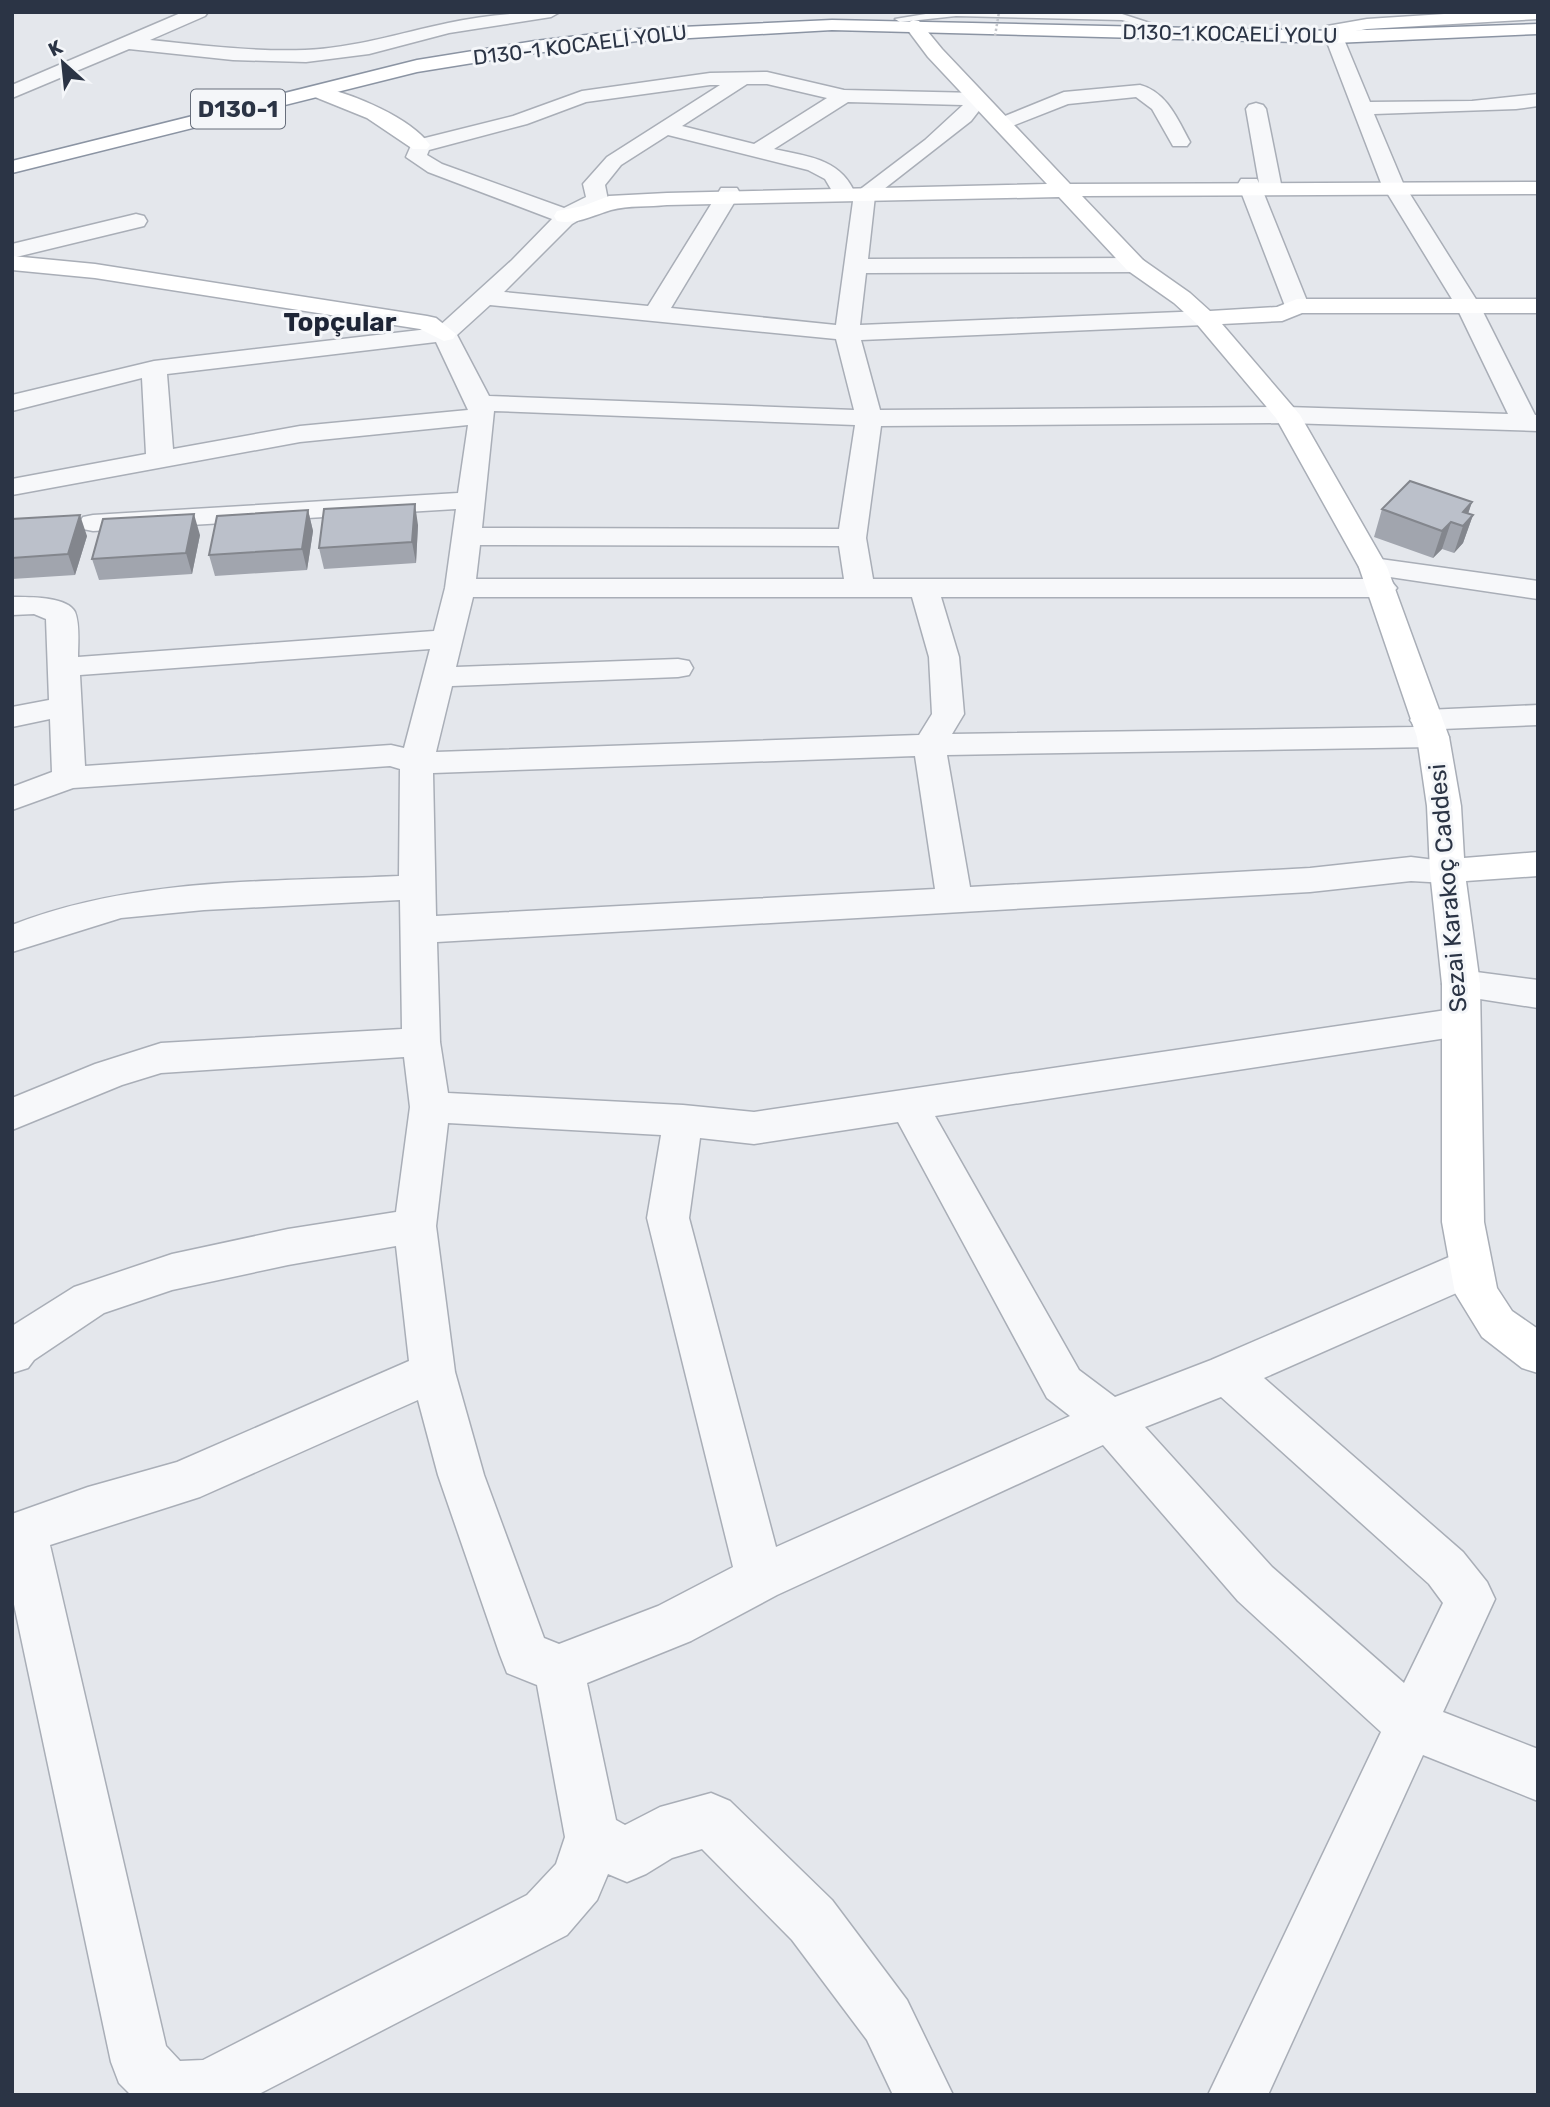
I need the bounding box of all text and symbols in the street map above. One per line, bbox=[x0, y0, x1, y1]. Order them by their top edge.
street label: D130-1 KOCAELİ YOLU bbox=[472, 19, 688, 70]
street label: D130-1 KOCAELİ YOLU bbox=[1122, 19, 1338, 48]
north arrow bbox=[28, 28, 98, 98]
text: K bbox=[45, 35, 67, 61]
road number: D130-1 bbox=[191, 90, 285, 128]
district label: Topçular bbox=[284, 307, 397, 338]
street label: Sezai Karakoç Caddesi bbox=[1423, 763, 1473, 1013]

